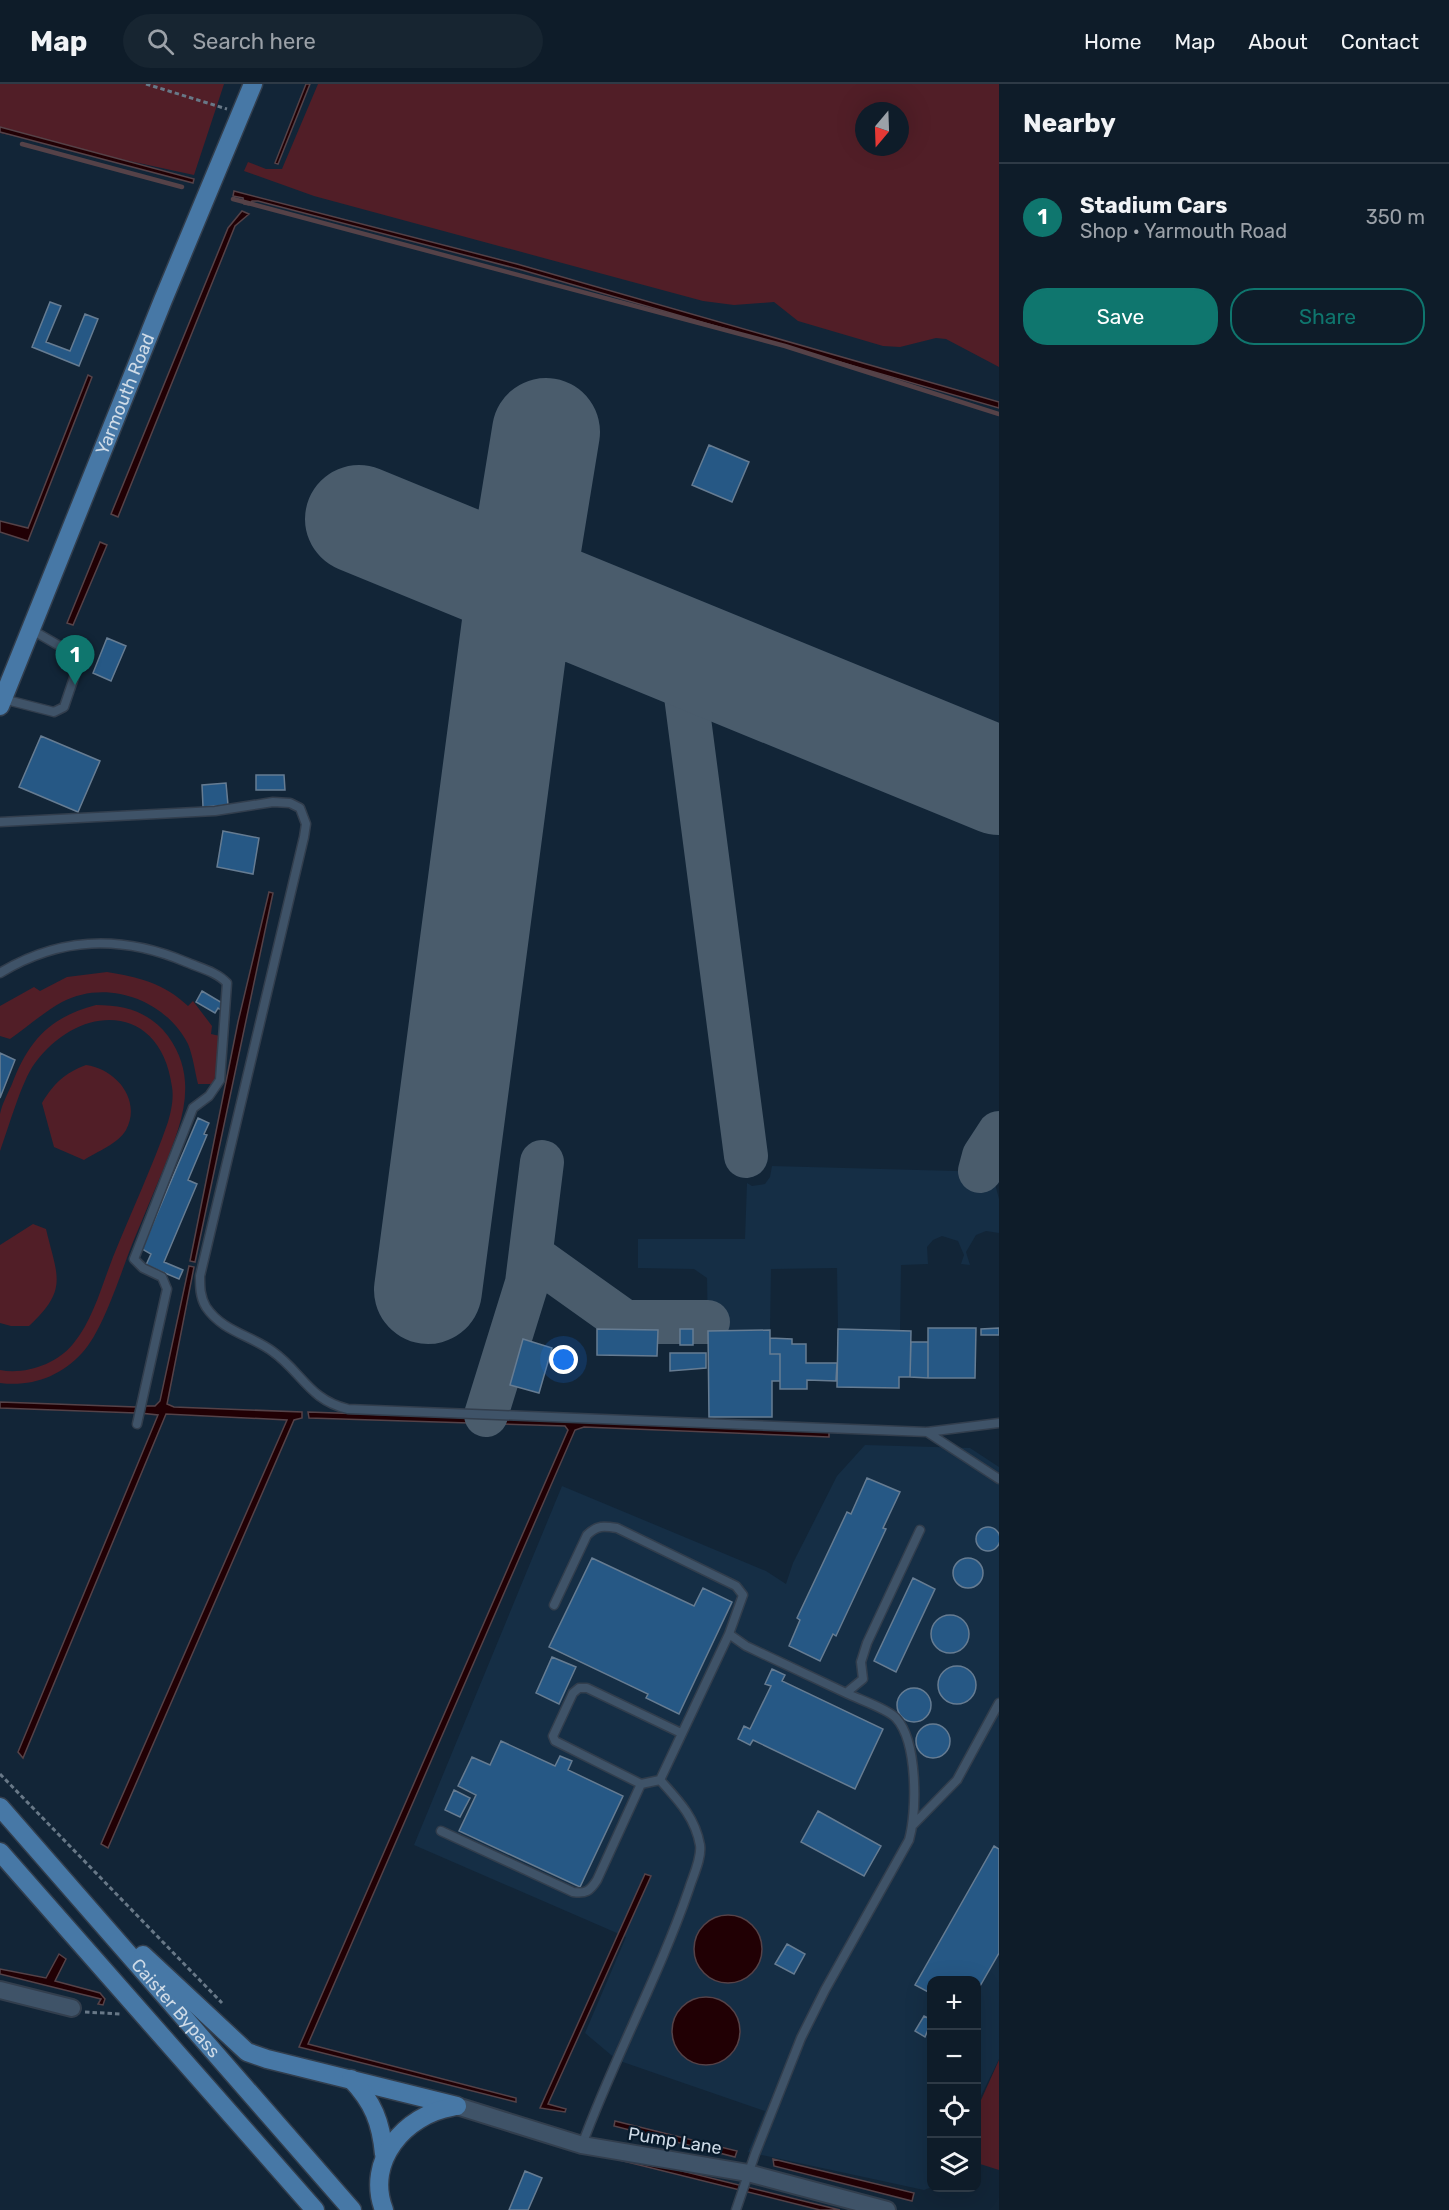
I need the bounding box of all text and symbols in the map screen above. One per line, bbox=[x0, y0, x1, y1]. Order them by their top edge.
search box bbox=[123, 14, 543, 68]
text: Map bbox=[30, 25, 87, 58]
icon: search bbox=[144, 25, 177, 58]
text: Search here bbox=[192, 28, 316, 55]
text: Home bbox=[1084, 29, 1141, 54]
text: Map bbox=[1174, 29, 1215, 54]
text: About bbox=[1248, 29, 1308, 54]
text: Contact bbox=[1341, 29, 1419, 54]
north arrow bbox=[855, 102, 909, 156]
text: Nearby bbox=[1023, 108, 1116, 139]
text: Stadium Cars bbox=[1080, 192, 1228, 219]
text: 1 bbox=[1038, 205, 1047, 229]
text: 350 m bbox=[1366, 205, 1425, 229]
text: Shop · Yarmouth Road bbox=[1080, 219, 1287, 243]
button: Save bbox=[1023, 288, 1218, 345]
button: Share bbox=[1230, 288, 1425, 345]
street label: Yarmouth Road bbox=[91, 330, 159, 458]
pin: 1 bbox=[56, 636, 94, 685]
your location bbox=[549, 1345, 578, 1374]
street label: Caister Bypass bbox=[126, 1954, 225, 2062]
map controls bbox=[927, 1976, 981, 2192]
button: + bbox=[927, 1976, 981, 2030]
button: − bbox=[927, 2030, 981, 2084]
button: locate bbox=[927, 2084, 981, 2138]
street label: Pump Lane bbox=[627, 2123, 723, 2159]
button: layers bbox=[927, 2138, 981, 2192]

